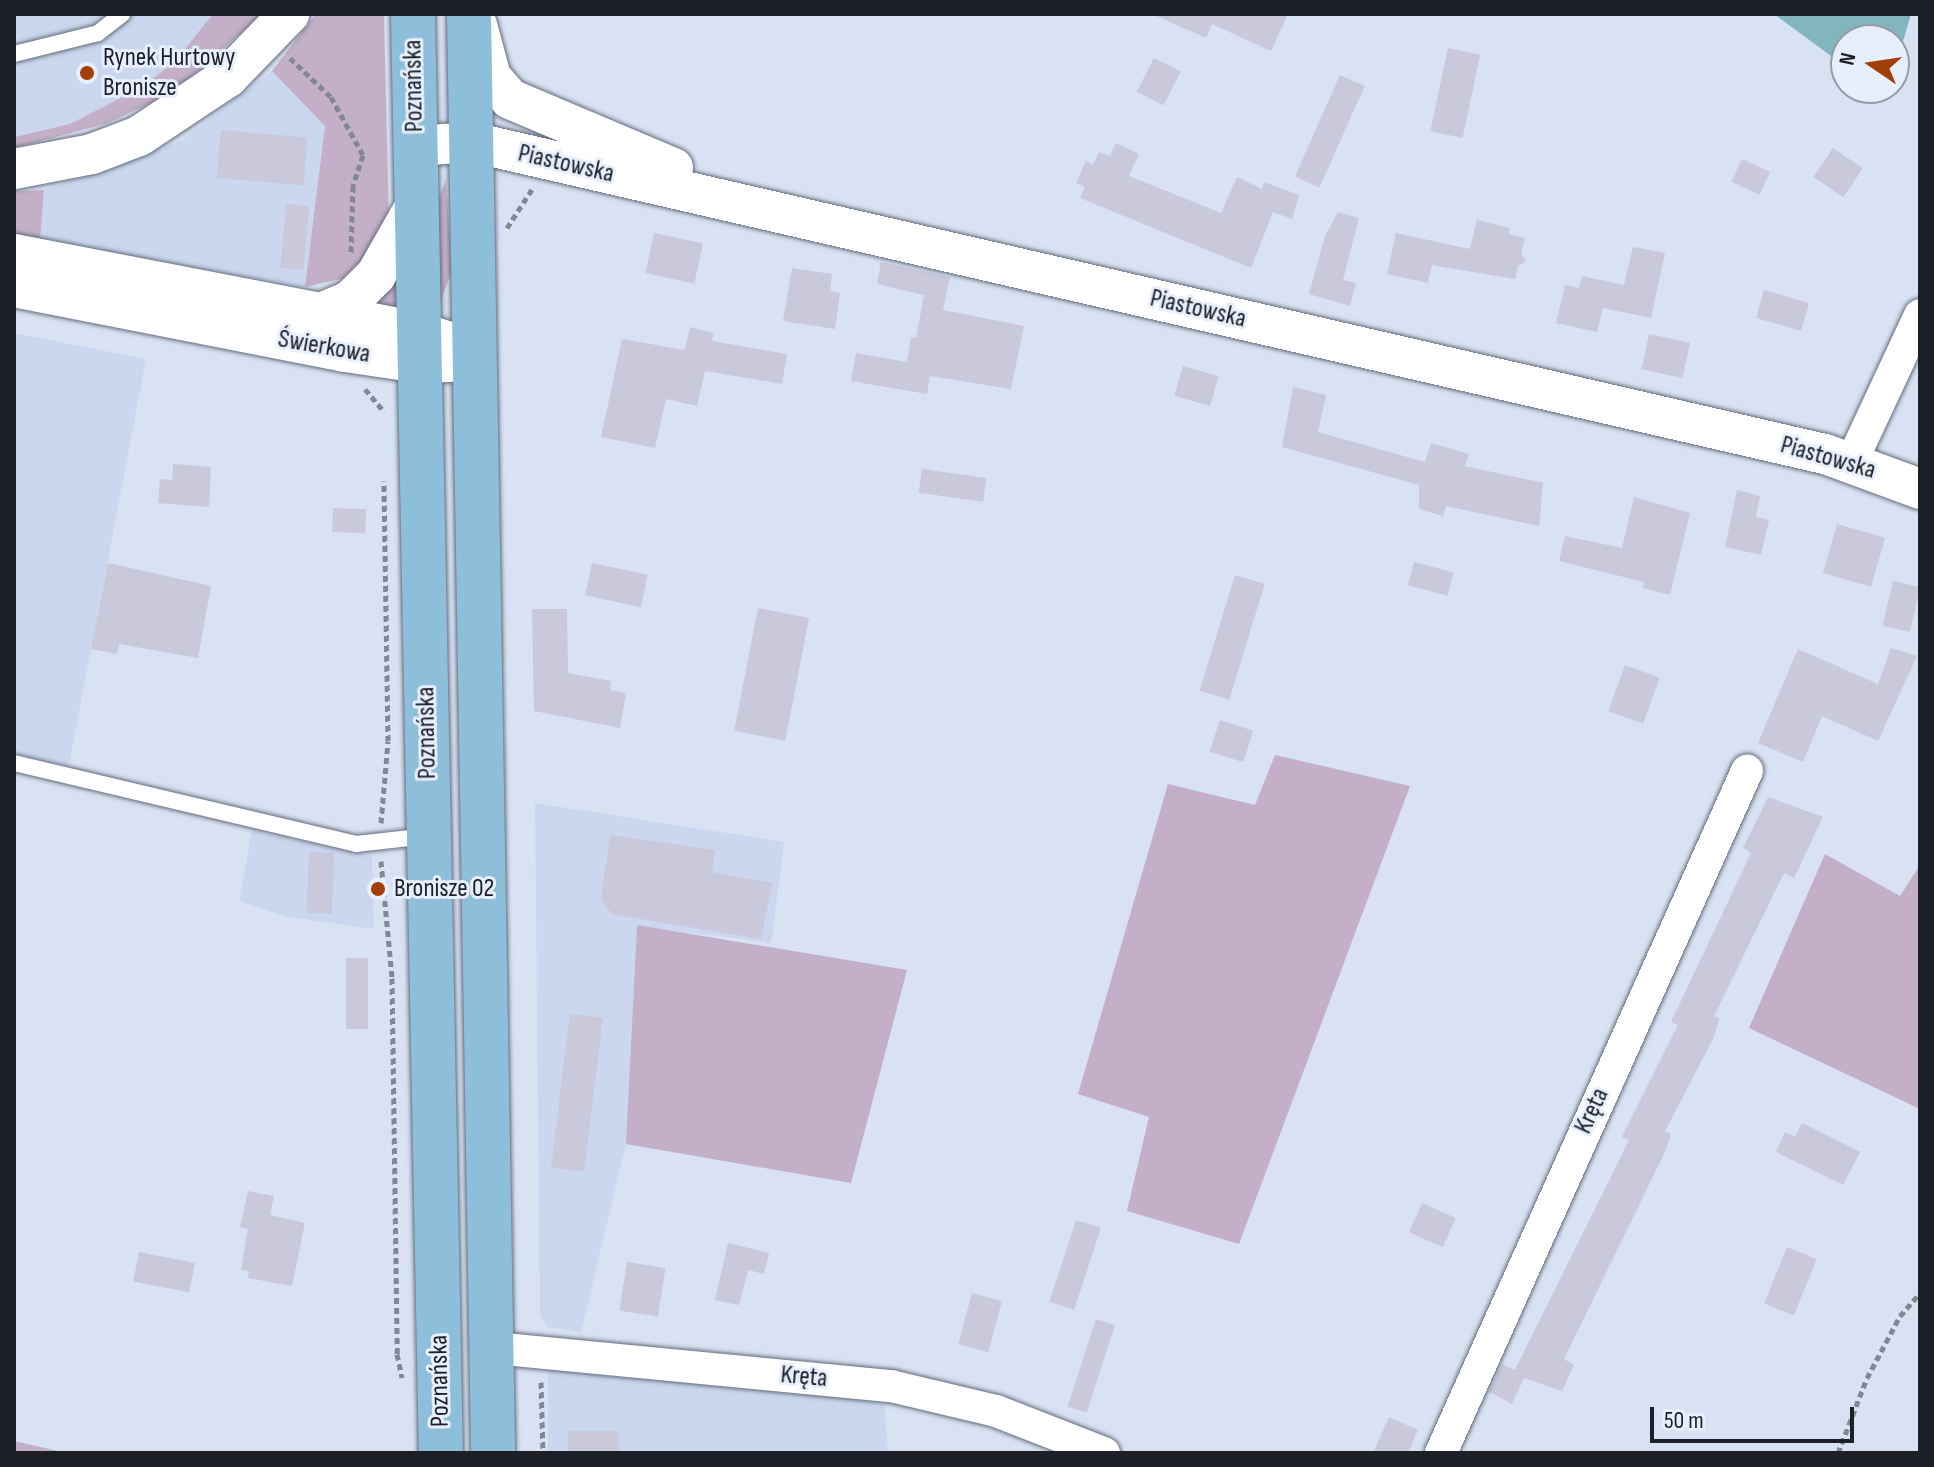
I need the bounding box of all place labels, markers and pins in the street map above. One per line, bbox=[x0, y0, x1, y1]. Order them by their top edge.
place label: Rynek Hurtowy Bronisze bbox=[103, 42, 235, 104]
marker: Rynek Hurtowy Bronisze bbox=[78, 64, 96, 82]
place label: Bronisze 02 bbox=[394, 873, 494, 905]
marker: Bronisze 02 bbox=[369, 880, 387, 898]

